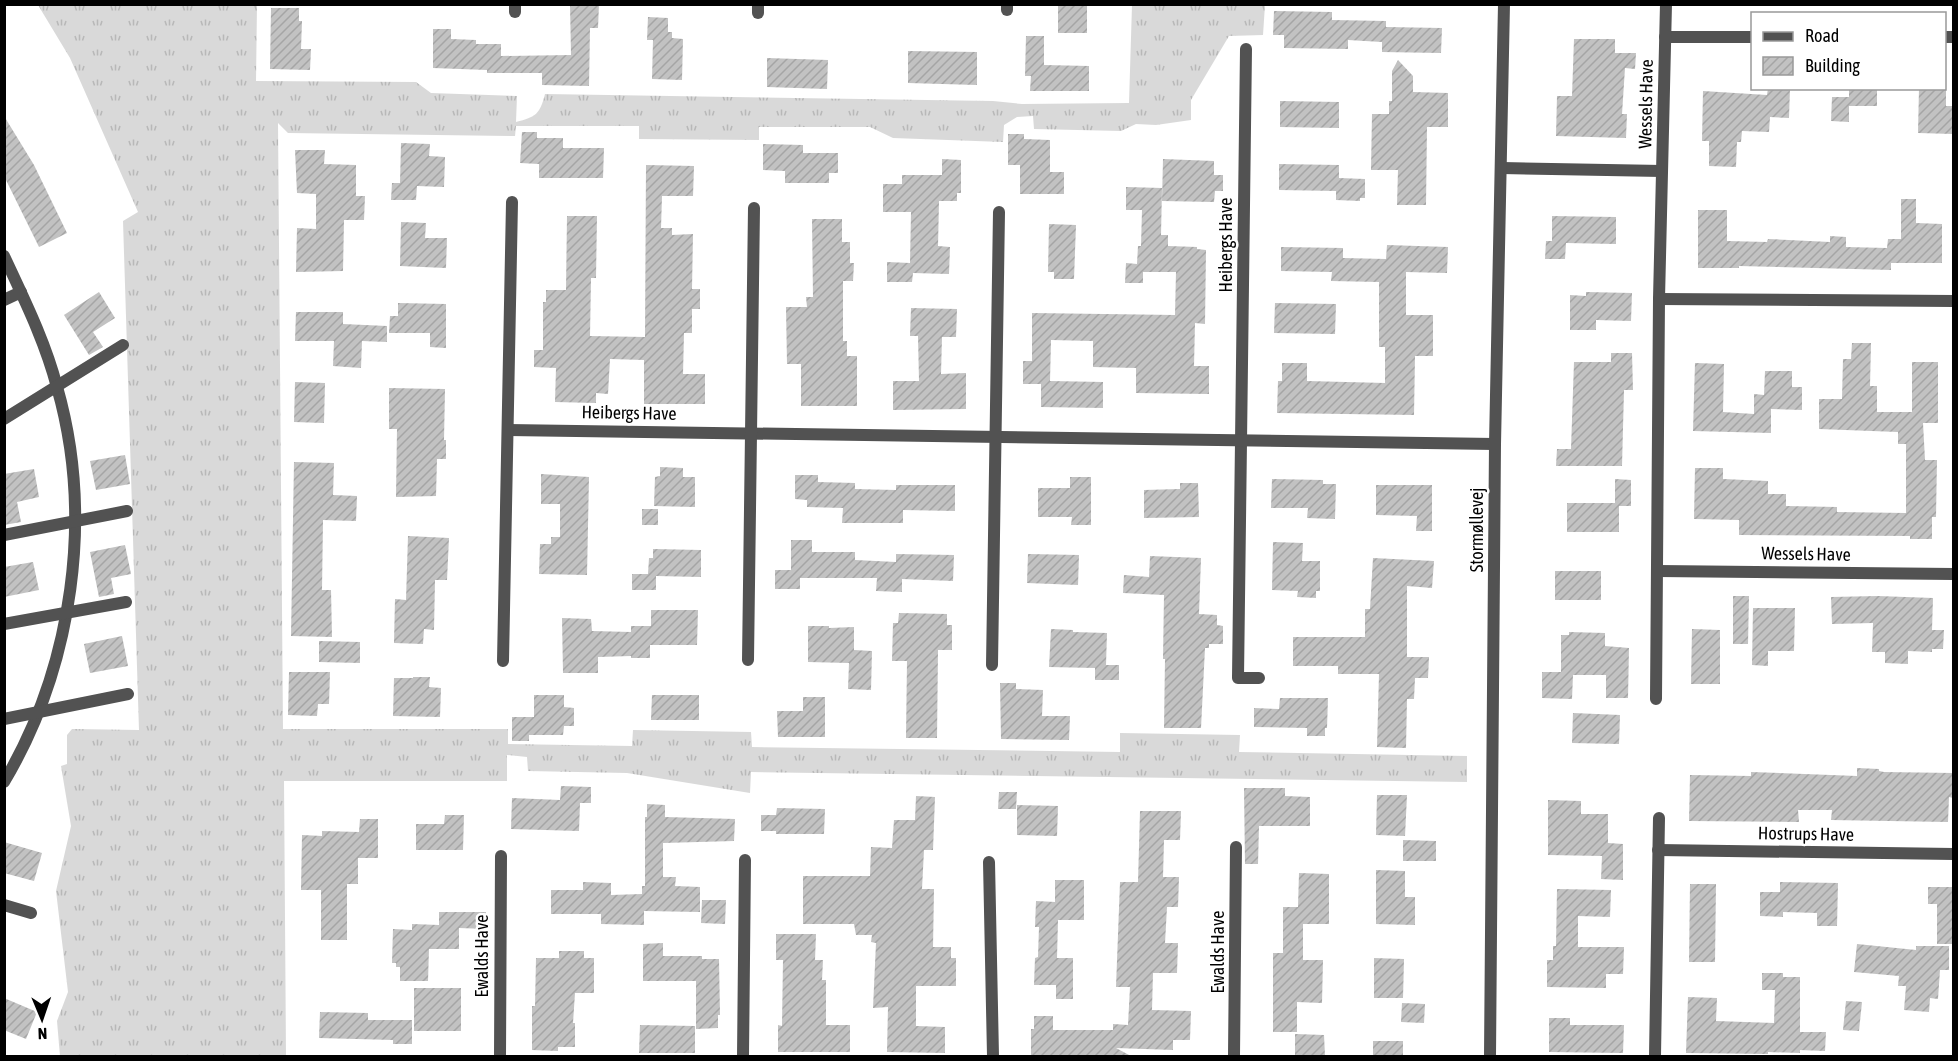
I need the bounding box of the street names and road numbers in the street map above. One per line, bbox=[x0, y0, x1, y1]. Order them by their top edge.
street label: Wessels Have bbox=[1634, 59, 1657, 149]
street label: Heibergs Have bbox=[1215, 197, 1236, 293]
street label: Heibergs Have bbox=[581, 401, 677, 424]
street label: Stormøllevej bbox=[1466, 488, 1487, 572]
street label: Wessels Have bbox=[1761, 542, 1851, 565]
street label: Hostrups Have bbox=[1758, 822, 1854, 845]
street label: Ewalds Have bbox=[1207, 911, 1228, 993]
street label: Ewalds Have bbox=[471, 915, 492, 997]

